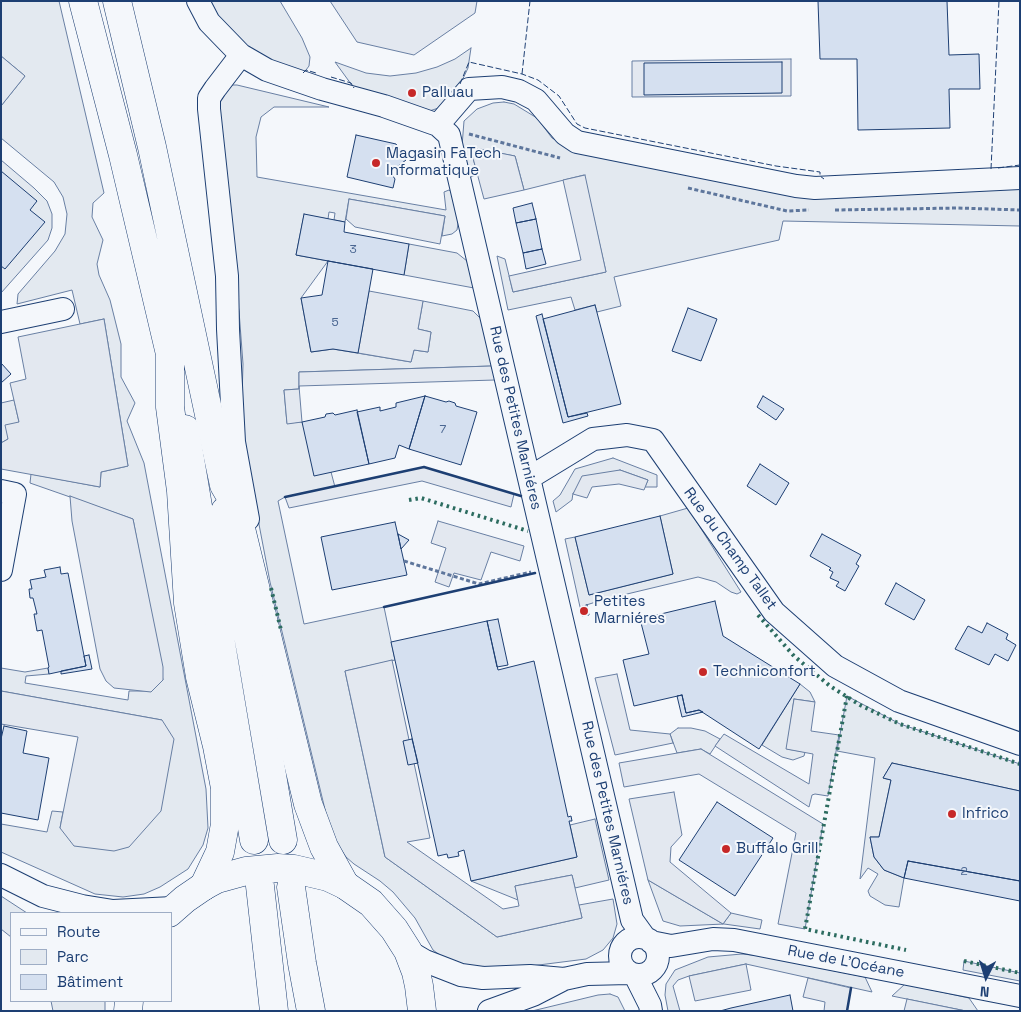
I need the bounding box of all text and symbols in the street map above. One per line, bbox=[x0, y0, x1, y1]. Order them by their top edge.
place label: Palluau bbox=[422, 84, 474, 102]
marker: Palluau bbox=[406, 87, 418, 99]
place label: Magasin FaTech Informatique bbox=[386, 145, 501, 180]
marker: Magasin FaTech Informatique bbox=[370, 157, 382, 169]
house number: 3 bbox=[349, 243, 357, 257]
house number: 5 bbox=[331, 316, 339, 330]
street label: Rue des Petites Marniéres bbox=[485, 324, 545, 512]
house number: 7 bbox=[440, 423, 446, 437]
street label: Rue du Champ Tallet bbox=[680, 484, 780, 614]
place label: Petites Marniéres bbox=[594, 593, 665, 628]
marker: Petites Marniéres bbox=[578, 605, 590, 617]
place label: Techniconfort bbox=[713, 663, 816, 681]
marker: Techniconfort bbox=[697, 666, 709, 678]
street label: Rue des Petites Marniéres bbox=[577, 719, 637, 907]
place label: Infrico bbox=[962, 805, 1009, 823]
marker: Infrico bbox=[946, 808, 958, 820]
place label: Buffalo Grill bbox=[736, 840, 818, 858]
marker: Buffalo Grill bbox=[720, 843, 732, 855]
house number: 2 bbox=[960, 865, 968, 879]
legend bbox=[10, 912, 172, 1002]
text: Route bbox=[57, 922, 100, 941]
street label: Rue de L'Océane bbox=[786, 942, 906, 982]
text: Parc bbox=[57, 947, 89, 966]
north arrow bbox=[961, 952, 1011, 1002]
text: Bâtiment bbox=[57, 972, 123, 991]
text: N bbox=[979, 983, 990, 1001]

